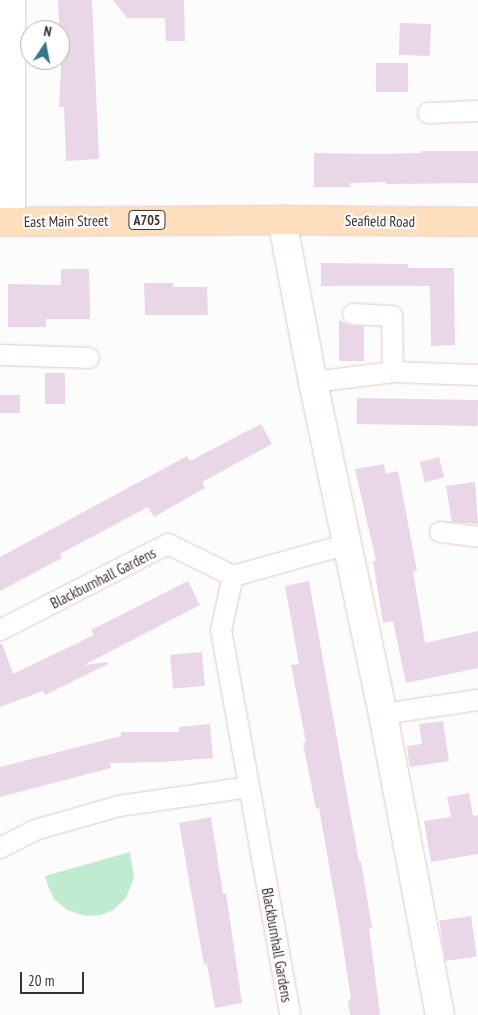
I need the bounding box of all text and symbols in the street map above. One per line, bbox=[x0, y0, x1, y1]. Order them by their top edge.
north arrow bbox=[20, 20, 70, 70]
text: N bbox=[42, 22, 53, 41]
road number: A705 bbox=[128, 208, 166, 232]
street label: East Main Street bbox=[24, 211, 108, 231]
street label: Seafield Road bbox=[345, 211, 415, 231]
street label: Blackburnhall Gardens bbox=[47, 544, 159, 612]
street label: Blackburnhall Gardens bbox=[258, 886, 296, 1004]
scale bar bbox=[22, 962, 86, 994]
text: 20 m bbox=[28, 971, 54, 990]

